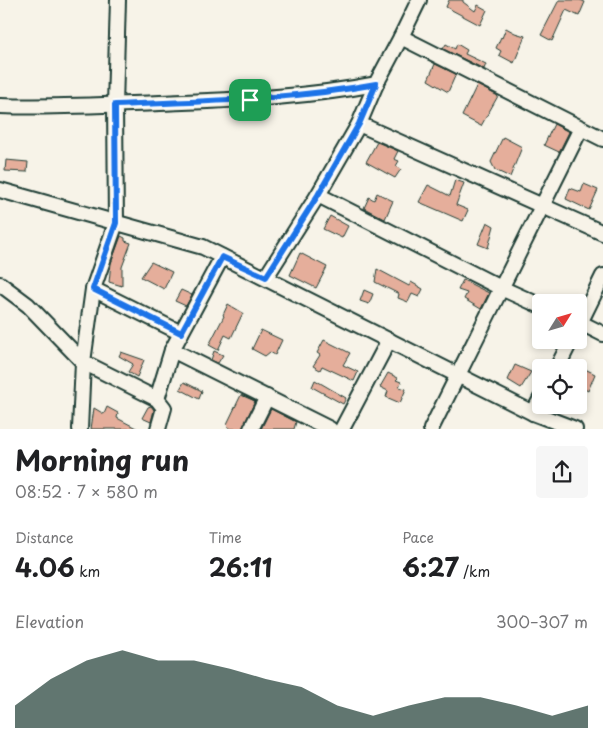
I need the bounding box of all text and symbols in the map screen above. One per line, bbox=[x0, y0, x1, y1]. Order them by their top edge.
pin bbox=[229, 79, 271, 121]
icon: arrive bbox=[236, 86, 264, 114]
north arrow bbox=[532, 294, 588, 349]
map controls bbox=[532, 294, 587, 414]
button: locate bbox=[532, 359, 587, 414]
text: Morning run bbox=[15, 438, 189, 481]
button: share bbox=[536, 446, 588, 498]
text: 08:52 · 7 × 580 m bbox=[15, 479, 158, 503]
text: Distance bbox=[15, 527, 74, 548]
text: Time bbox=[209, 527, 242, 548]
text: Pace bbox=[402, 527, 434, 548]
text: 4.06 bbox=[15, 548, 75, 586]
text: 26:11 bbox=[209, 548, 272, 586]
text: 6:27 bbox=[402, 548, 459, 586]
text: km bbox=[75, 561, 100, 582]
text: /km bbox=[459, 561, 490, 582]
text: Elevation bbox=[15, 609, 84, 633]
text: 300–307 m bbox=[496, 609, 588, 633]

